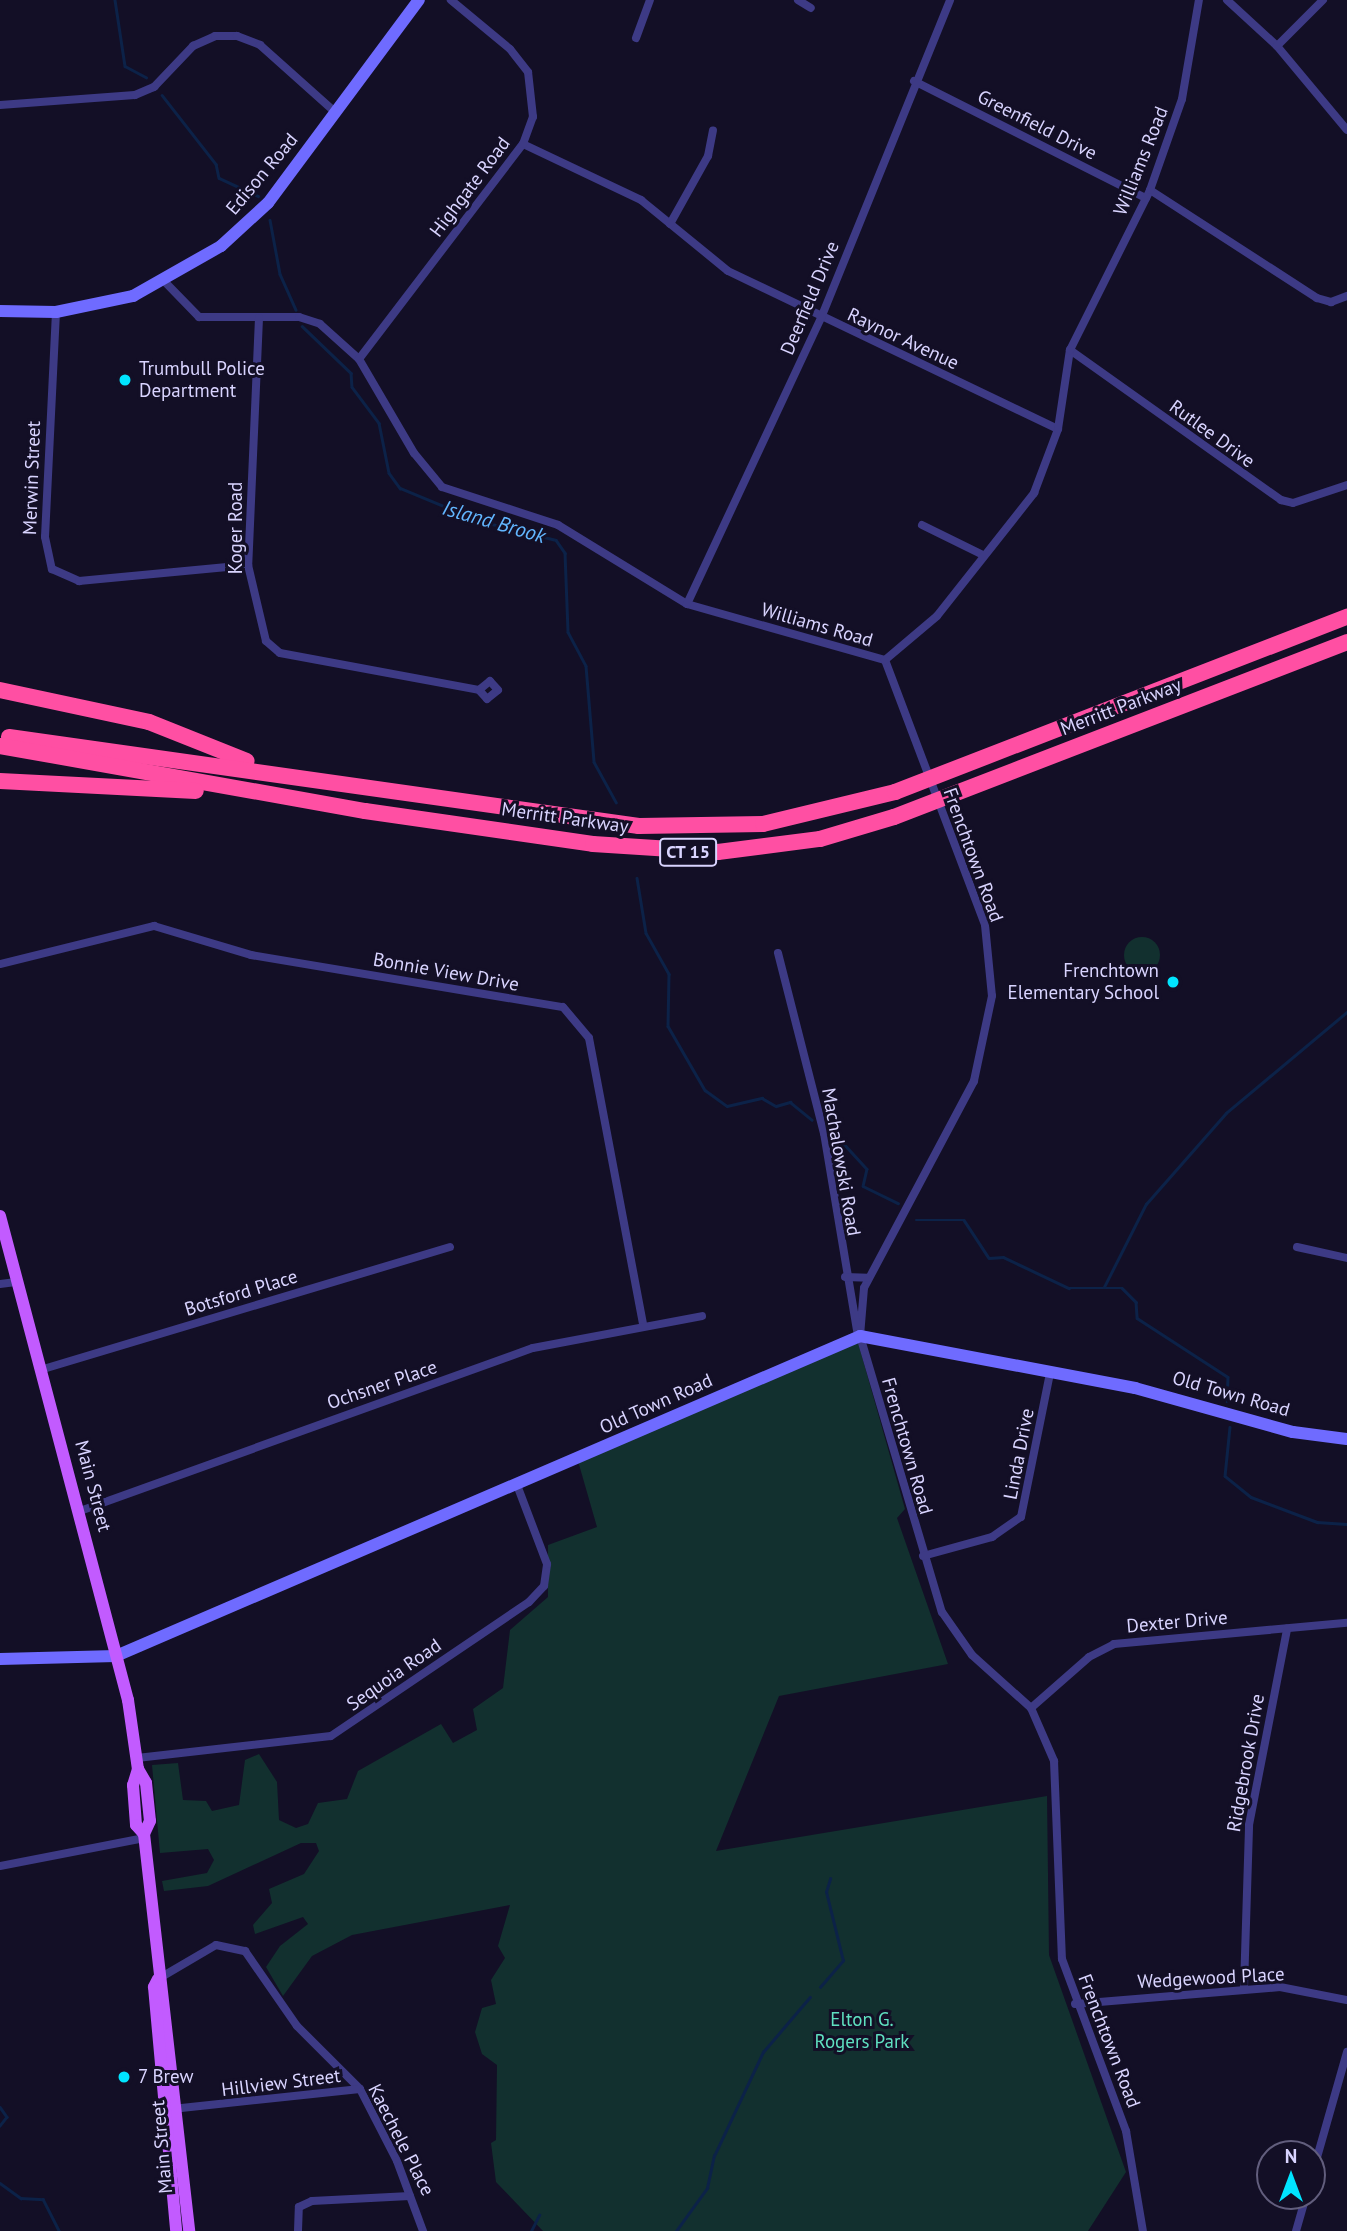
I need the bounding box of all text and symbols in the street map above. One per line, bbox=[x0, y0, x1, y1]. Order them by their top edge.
street label: Greenfield Drive bbox=[974, 85, 1100, 165]
street label: Williams Road bbox=[1109, 103, 1173, 219]
street label: Edison Road bbox=[221, 129, 303, 219]
street label: Highgate Road bbox=[425, 133, 515, 241]
street label: Deerfield Drive bbox=[776, 238, 844, 358]
street label: Raynor Avenue bbox=[843, 303, 963, 375]
place label: Trumbull Police Department bbox=[139, 358, 265, 402]
marker: Trumbull Police Department bbox=[117, 372, 133, 388]
street label: Rutlee Drive bbox=[1165, 395, 1259, 473]
street label: Merwin Street bbox=[19, 421, 45, 535]
street label: Koger Road bbox=[225, 482, 247, 574]
water label: Island Brook bbox=[439, 495, 549, 549]
street label: Williams Road bbox=[759, 598, 875, 652]
street label: Merritt Parkway bbox=[1057, 673, 1185, 741]
street label: Frenchtown Road bbox=[938, 785, 1008, 925]
street label: Merritt Parkway bbox=[500, 798, 630, 838]
road number: CT 15 bbox=[658, 838, 718, 866]
street label: Bonnie View Drive bbox=[371, 948, 521, 996]
place label: Frenchtown Elementary School bbox=[1007, 960, 1159, 1004]
marker: Frenchtown Elementary School bbox=[1165, 974, 1181, 990]
street label: Machalowski Road bbox=[817, 1086, 865, 1238]
street label: Botsford Place bbox=[182, 1265, 300, 1321]
street label: Ochsner Place bbox=[324, 1356, 440, 1414]
street label: Old Town Road bbox=[1169, 1366, 1293, 1422]
street label: Old Town Road bbox=[596, 1369, 716, 1439]
street label: Frenchtown Road bbox=[877, 1375, 937, 1517]
street label: Linda Drive bbox=[999, 1406, 1039, 1502]
street label: Main Street bbox=[70, 1438, 116, 1534]
street label: Dexter Drive bbox=[1125, 1606, 1229, 1638]
street label: Sequoia Road bbox=[342, 1634, 446, 1716]
street label: Ridgebrook Drive bbox=[1223, 1692, 1269, 1834]
street label: Wedgewood Place bbox=[1137, 1963, 1285, 1993]
street label: Frenchtown Road bbox=[1073, 1971, 1145, 2111]
park label: Elton G. Rogers Park bbox=[815, 2009, 909, 2053]
street label: Hillview Street bbox=[220, 2064, 342, 2102]
place label: 7 Brew bbox=[138, 2066, 194, 2088]
marker: 7 Brew bbox=[116, 2069, 132, 2085]
street label: Kaechele Place bbox=[363, 2080, 439, 2200]
street label: Main Street bbox=[147, 2099, 177, 2195]
north arrow bbox=[1256, 2140, 1326, 2210]
text: N bbox=[1285, 2144, 1297, 2168]

